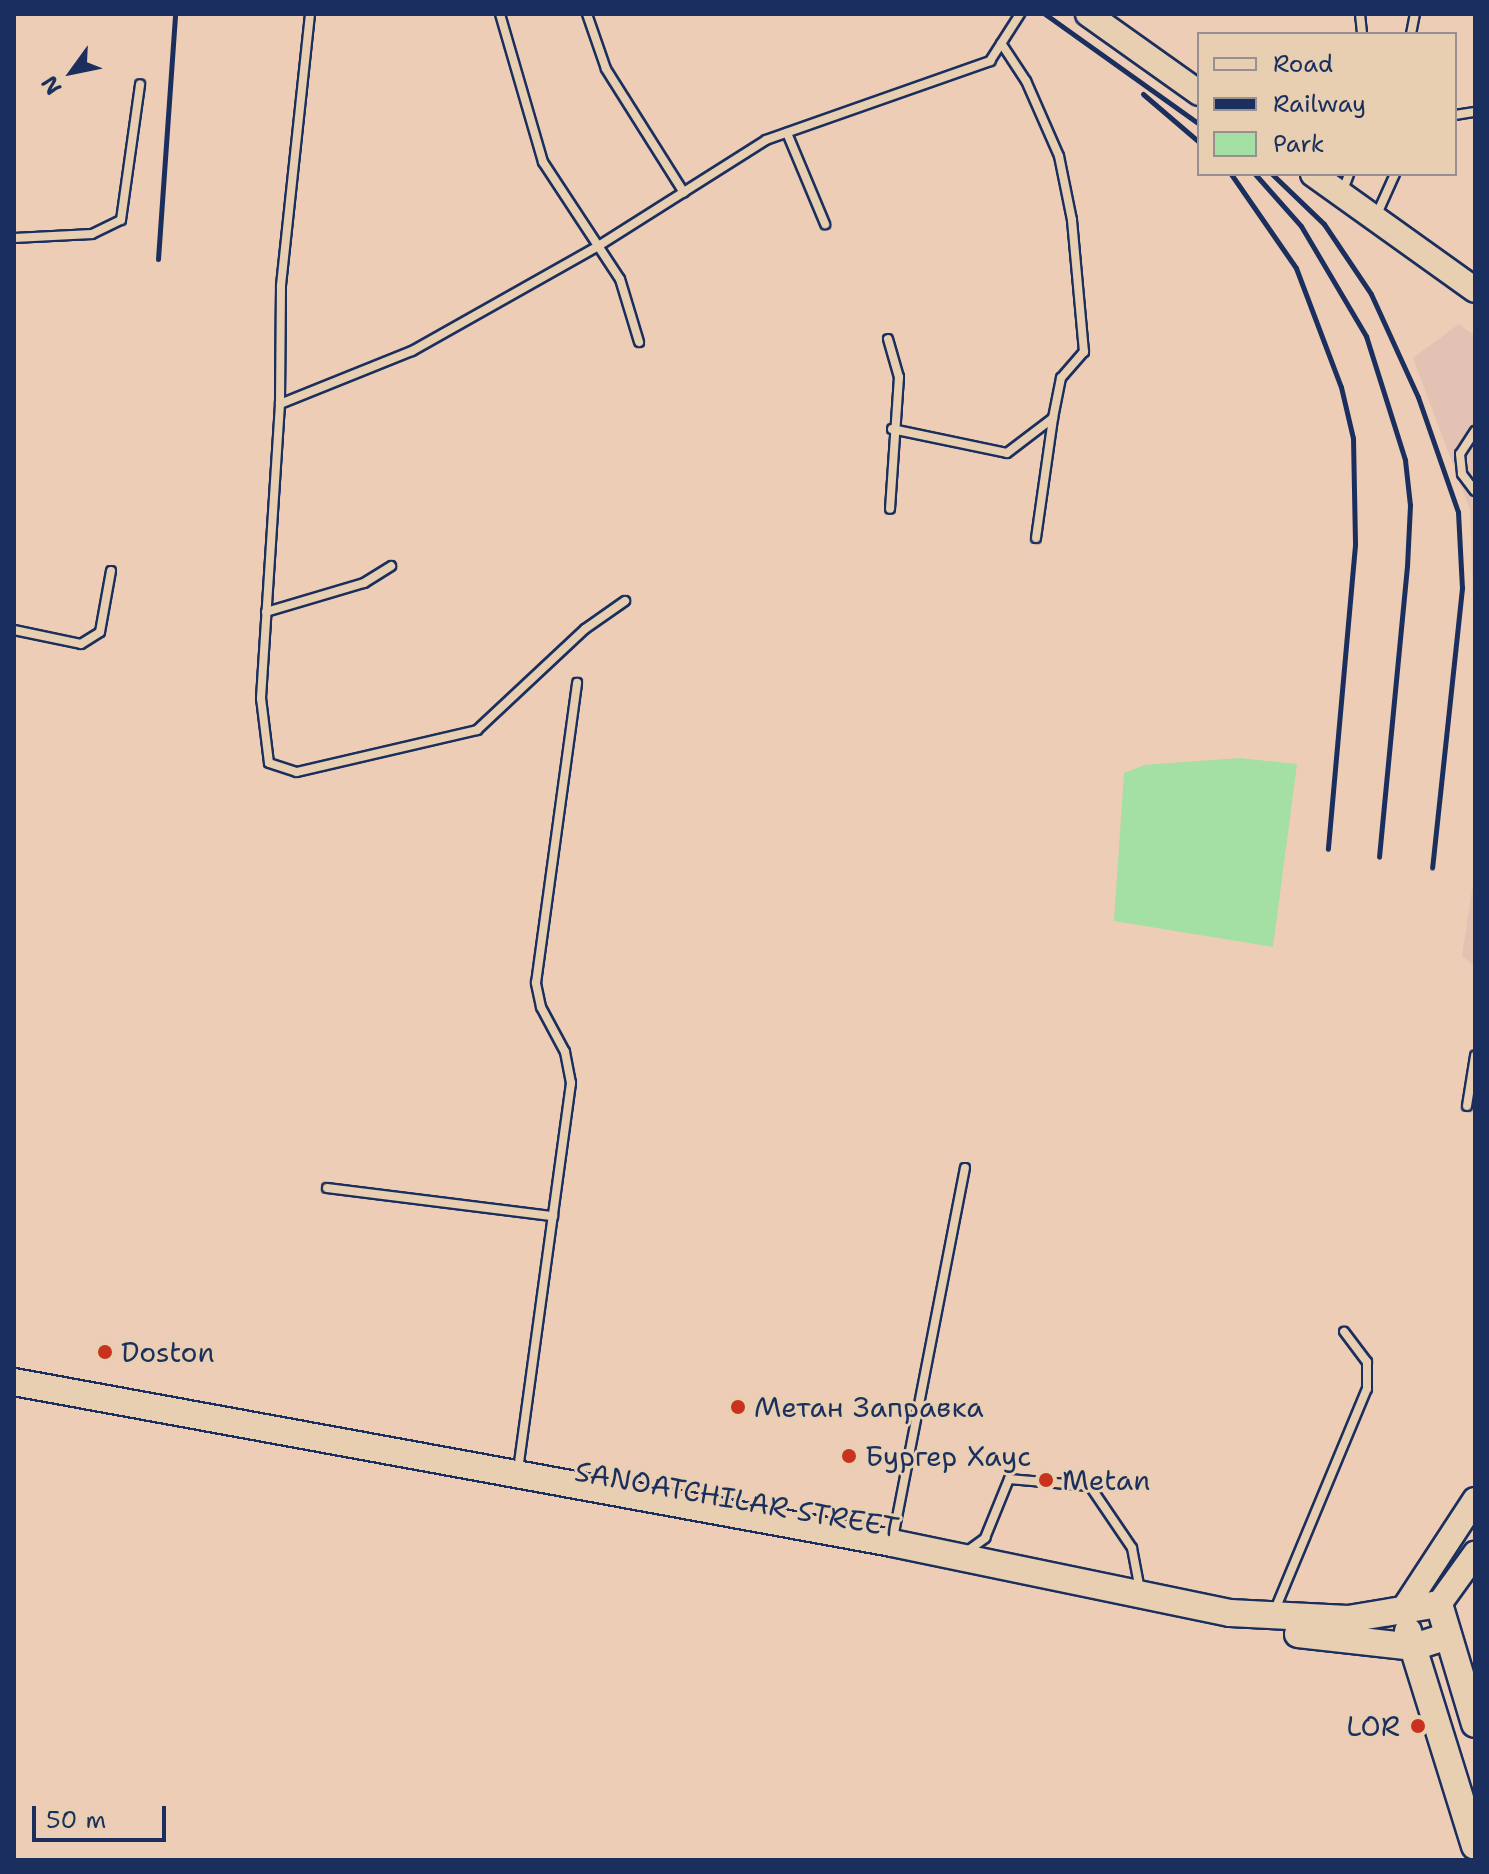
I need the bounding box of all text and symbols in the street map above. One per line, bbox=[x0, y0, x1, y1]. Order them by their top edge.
north arrow bbox=[32, 32, 112, 112]
legend bbox=[1197, 32, 1457, 176]
text: Road bbox=[1273, 48, 1333, 80]
text: N bbox=[35, 70, 68, 101]
text: Railway bbox=[1273, 88, 1366, 120]
text: Park bbox=[1273, 128, 1325, 160]
place label: Doston bbox=[121, 1335, 215, 1369]
marker: Doston bbox=[96, 1343, 114, 1361]
place label: Метан Заправка bbox=[754, 1390, 984, 1424]
marker: Метан Заправка bbox=[729, 1398, 747, 1416]
place label: Бургер Хаус bbox=[865, 1439, 1031, 1473]
marker: Бургер Хаус bbox=[840, 1447, 858, 1465]
street label: SANOATCHILAR STREET bbox=[572, 1454, 902, 1544]
place label: Metan bbox=[1062, 1463, 1150, 1497]
marker: Metan bbox=[1037, 1471, 1055, 1489]
place label: LOR bbox=[1346, 1709, 1400, 1743]
marker: LOR bbox=[1407, 1715, 1429, 1737]
scale bar bbox=[36, 1790, 170, 1840]
text: 50 m bbox=[46, 1804, 106, 1836]

